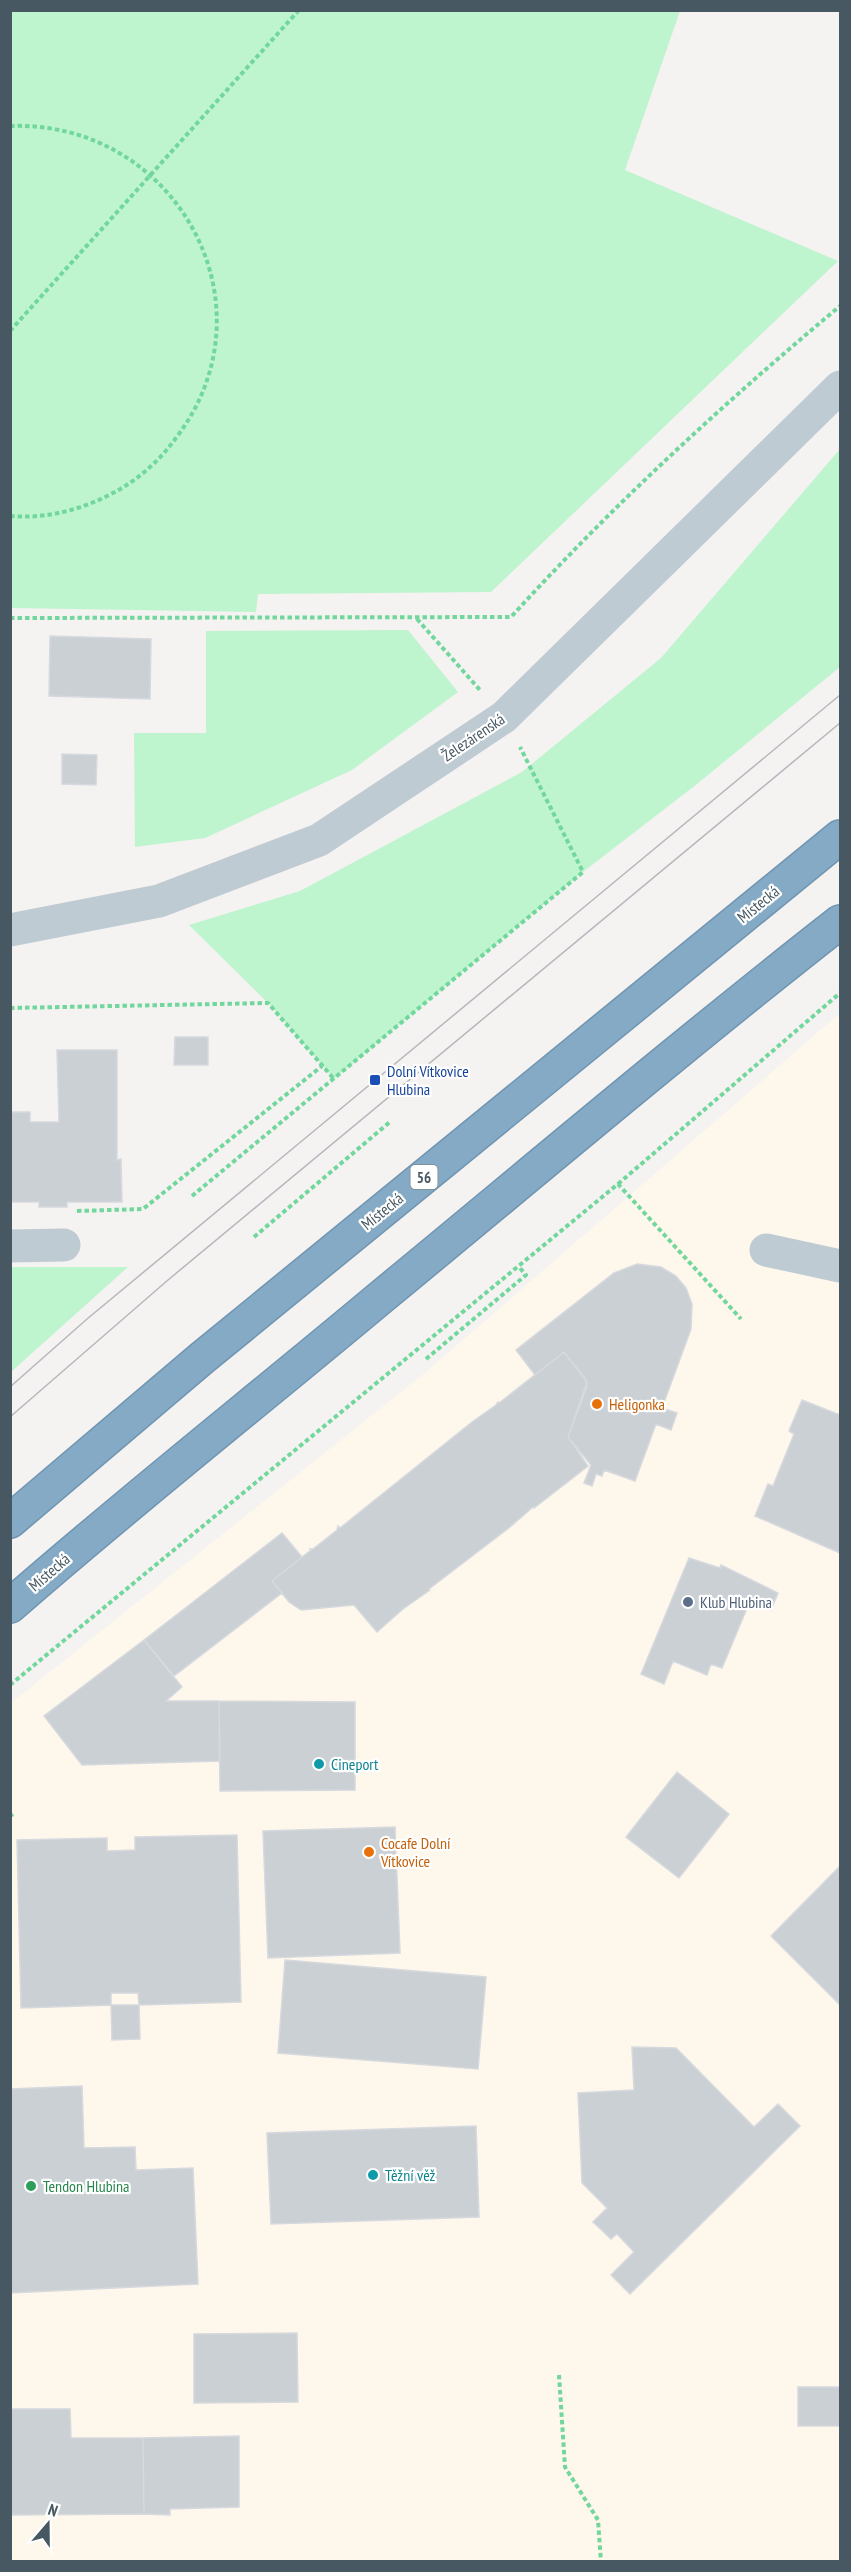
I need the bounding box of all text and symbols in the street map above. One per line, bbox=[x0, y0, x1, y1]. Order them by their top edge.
street label: Železárenská bbox=[438, 709, 508, 765]
street label: Místecká bbox=[733, 881, 783, 927]
place label: Dolní Vítkovice Hlubina bbox=[387, 1061, 469, 1099]
marker: Dolní Vítkovice Hlubina bbox=[368, 1073, 382, 1087]
road number: 56 bbox=[410, 1165, 438, 1189]
street label: Místecká bbox=[357, 1188, 407, 1234]
place label: Heligonka bbox=[609, 1394, 665, 1414]
marker: Heligonka bbox=[590, 1397, 604, 1411]
street label: Místecká bbox=[24, 1549, 74, 1595]
place label: Klub Hlubina bbox=[700, 1592, 772, 1612]
marker: Klub Hlubina bbox=[681, 1595, 695, 1609]
place label: Cineport bbox=[331, 1754, 379, 1774]
marker: Cineport bbox=[312, 1757, 326, 1771]
place label: Cocafe Dolní Vítkovice bbox=[380, 1833, 451, 1871]
marker: Cocafe Dolní Vítkovice bbox=[362, 1845, 376, 1859]
place label: Těžní věž bbox=[385, 2165, 436, 2185]
marker: Těžní věž bbox=[366, 2168, 380, 2182]
place label: Tendon Hlubina bbox=[43, 2176, 129, 2196]
marker: Tendon Hlubina bbox=[24, 2179, 38, 2193]
north arrow bbox=[18, 2494, 78, 2554]
text: N bbox=[46, 2499, 61, 2521]

